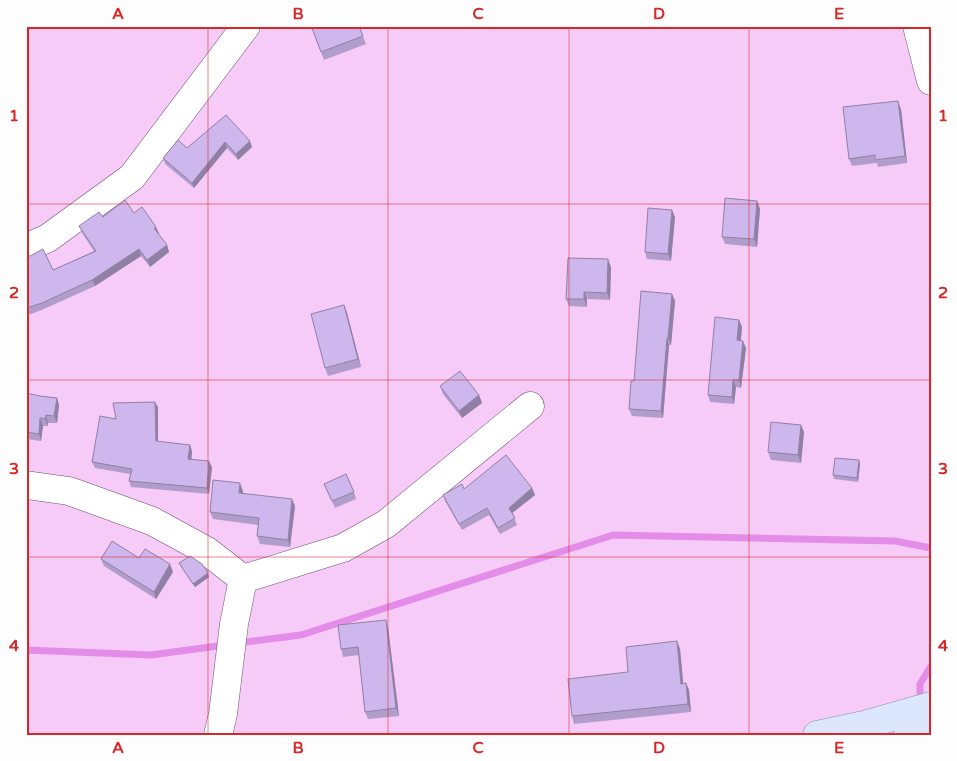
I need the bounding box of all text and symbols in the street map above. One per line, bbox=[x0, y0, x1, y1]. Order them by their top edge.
text: A bbox=[112, 4, 124, 24]
text: B bbox=[292, 4, 304, 24]
text: C bbox=[472, 4, 484, 24]
text: D bbox=[653, 4, 665, 24]
text: E bbox=[834, 4, 844, 24]
text: 1 bbox=[9, 106, 19, 126]
text: 1 bbox=[938, 106, 948, 126]
text: 2 bbox=[9, 283, 19, 303]
text: 2 bbox=[938, 283, 948, 303]
text: 3 bbox=[9, 459, 19, 479]
text: 3 bbox=[938, 459, 948, 479]
text: 4 bbox=[9, 636, 19, 656]
text: 4 bbox=[938, 636, 948, 656]
text: A bbox=[112, 738, 124, 758]
text: B bbox=[292, 738, 304, 758]
text: C bbox=[472, 738, 484, 758]
text: D bbox=[653, 738, 665, 758]
text: E bbox=[834, 738, 844, 758]

